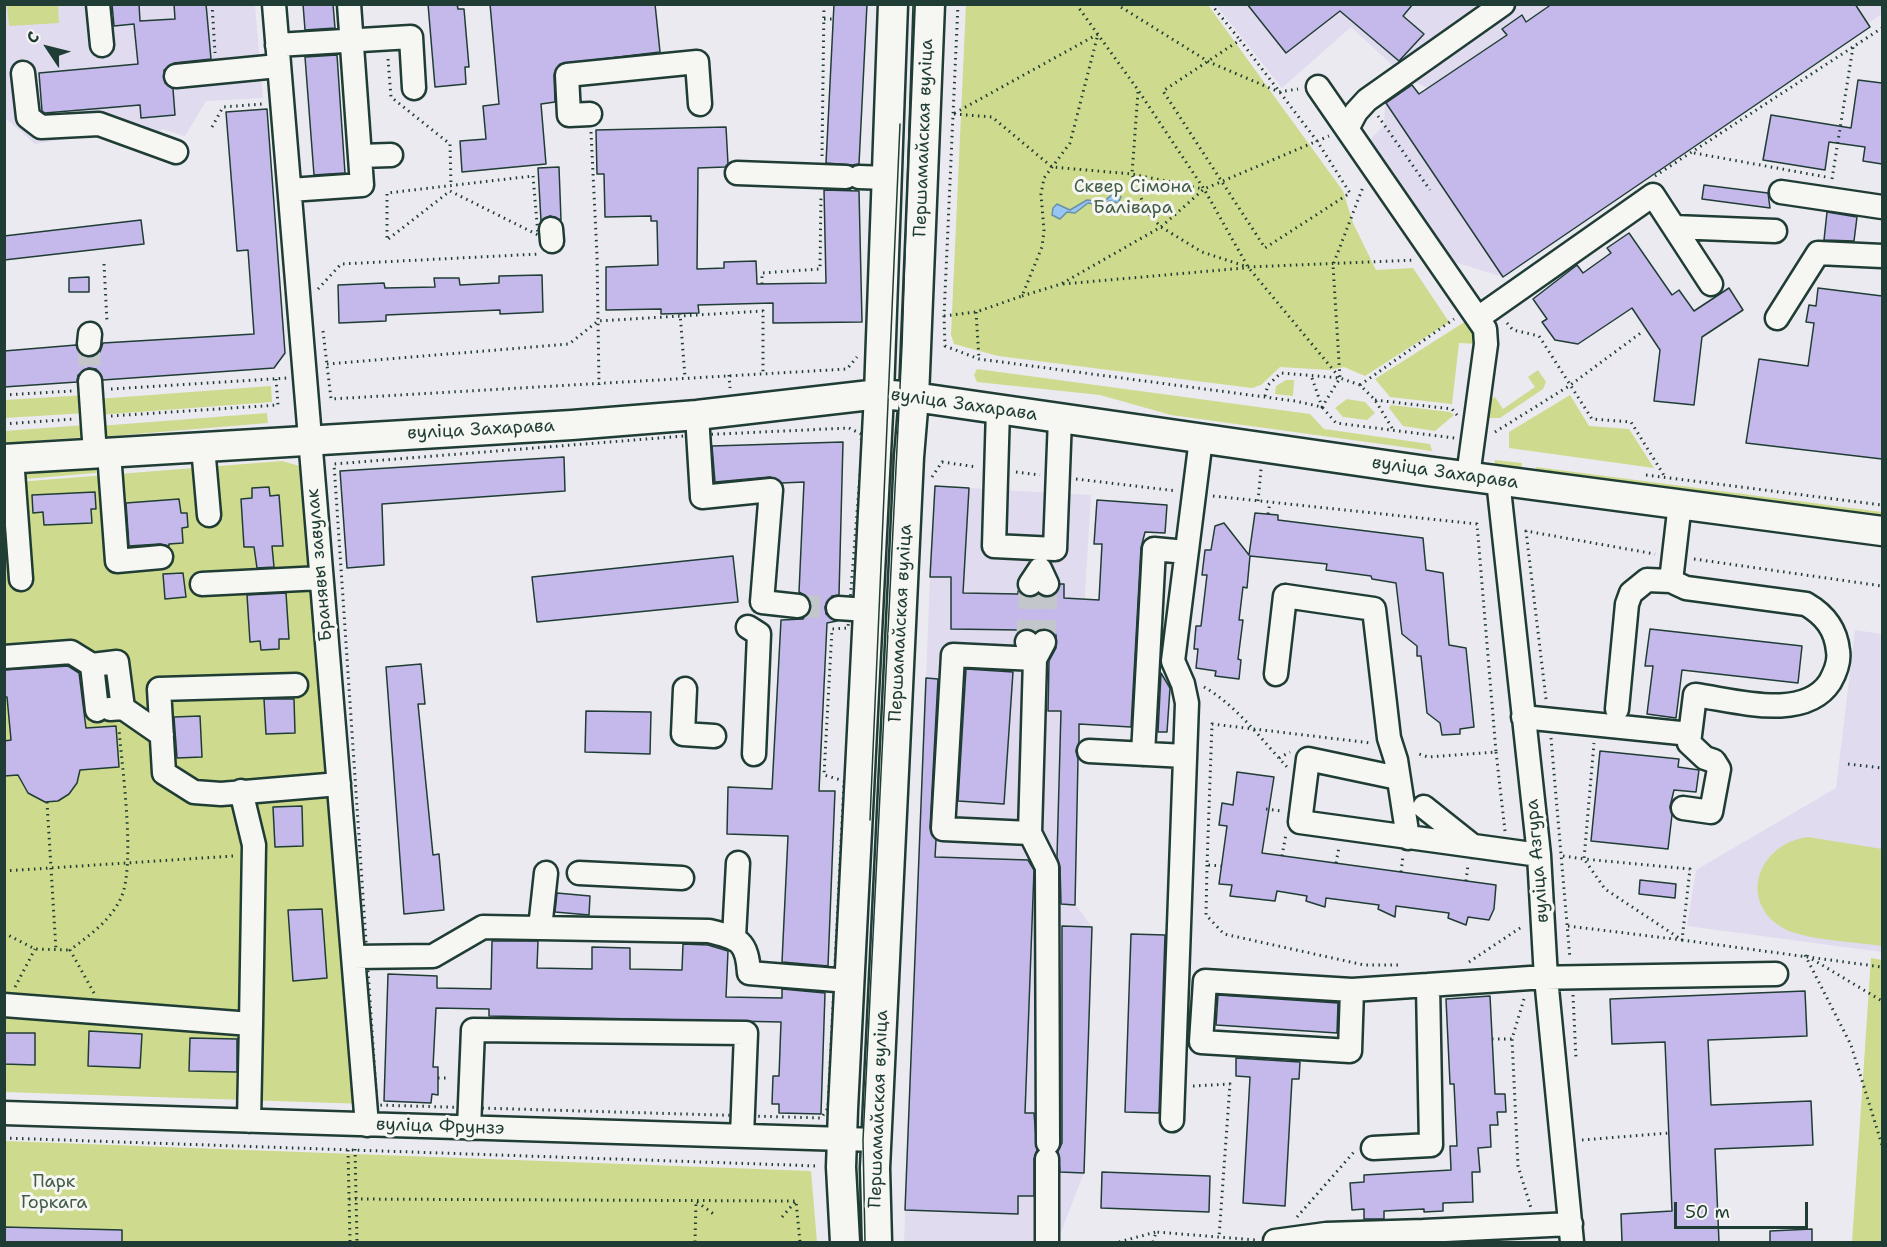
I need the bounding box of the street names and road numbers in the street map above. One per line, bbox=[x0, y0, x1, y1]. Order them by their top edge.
street label: Першамайская вуліца bbox=[910, 39, 938, 237]
street label: вуліца Захарава bbox=[889, 384, 1039, 426]
street label: вуліца Захарава bbox=[407, 415, 555, 445]
street label: вуліца Захарава bbox=[1370, 452, 1520, 494]
street label: Бранявы завулак bbox=[303, 488, 337, 642]
street label: Першамайская вуліца bbox=[885, 523, 917, 723]
street label: вуліца Азгура bbox=[1522, 798, 1554, 924]
street label: Першамайская вуліца bbox=[865, 1010, 893, 1208]
street label: вуліца Фрунзэ bbox=[375, 1114, 505, 1140]

